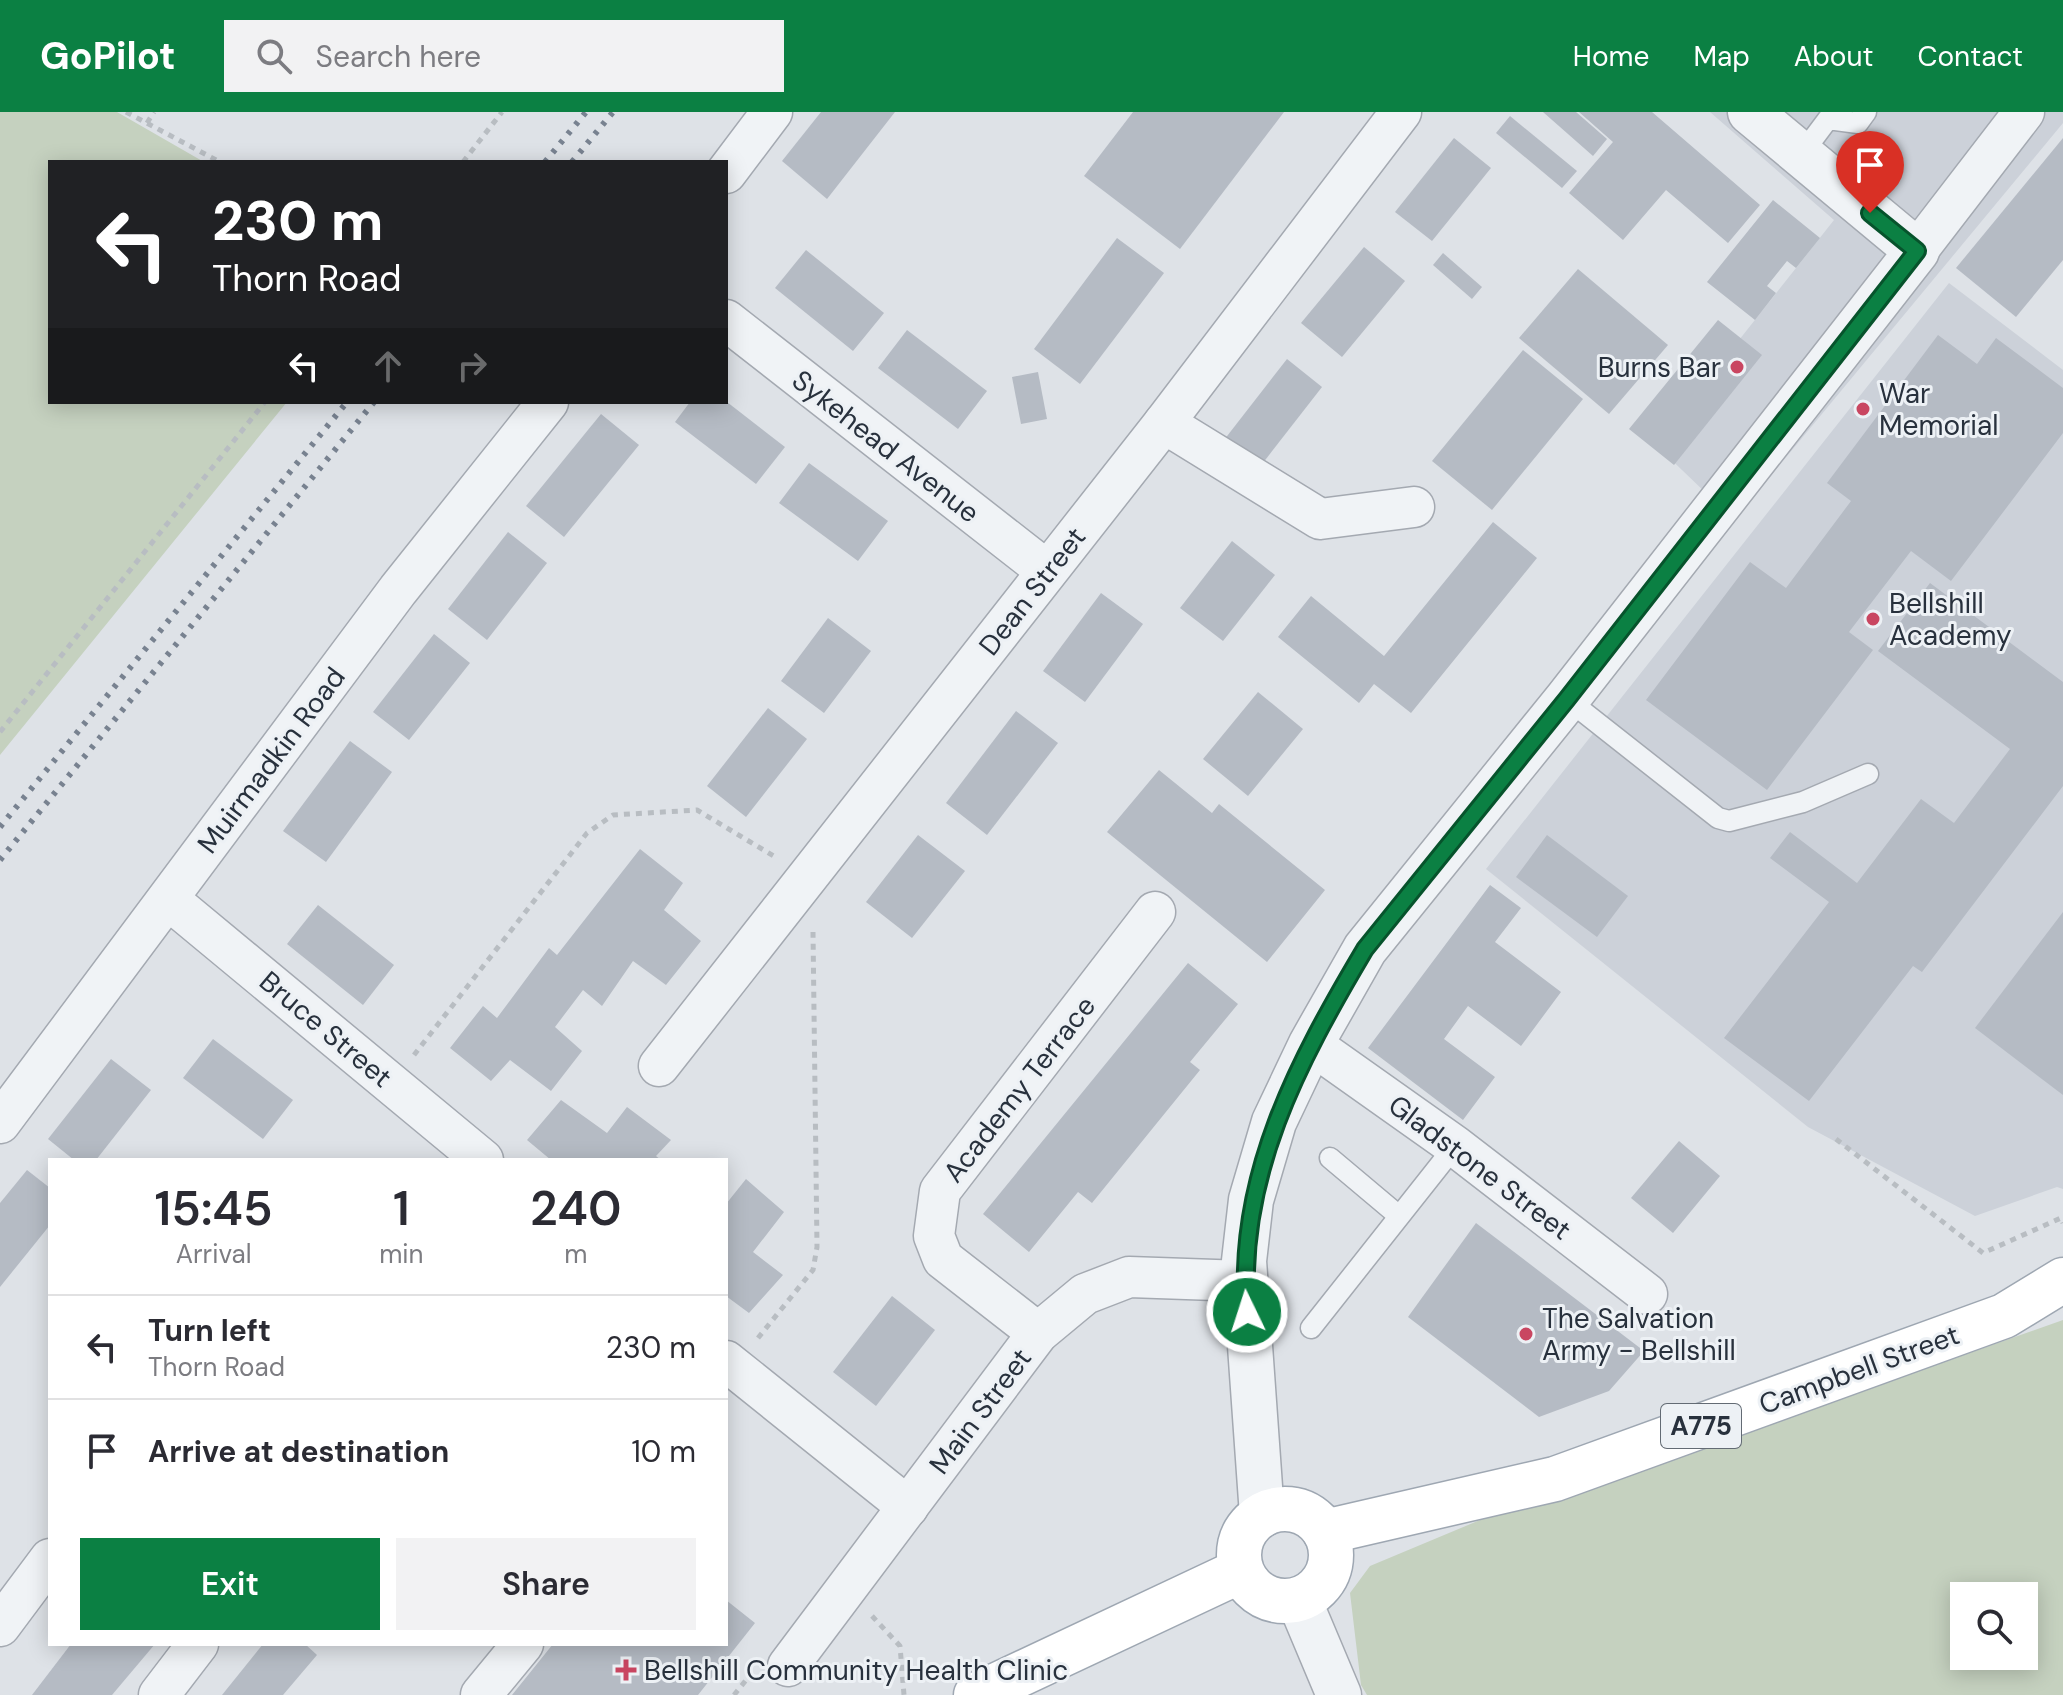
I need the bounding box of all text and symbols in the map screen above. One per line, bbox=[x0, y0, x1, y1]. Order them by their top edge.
search box bbox=[224, 20, 784, 92]
text: GoPilot bbox=[40, 31, 176, 81]
icon: search bbox=[252, 34, 296, 78]
text: Search here bbox=[316, 37, 481, 76]
text: Home bbox=[1573, 38, 1649, 75]
text: Map bbox=[1693, 38, 1750, 75]
text: About bbox=[1794, 38, 1873, 75]
text: Contact bbox=[1917, 38, 2023, 75]
pin bbox=[1836, 131, 1904, 213]
icon: arrive bbox=[1848, 143, 1892, 187]
text: 230 m bbox=[212, 184, 383, 257]
icon: left bbox=[80, 192, 184, 296]
text: Thorn Road bbox=[212, 255, 402, 302]
icon: left bbox=[282, 344, 326, 388]
icon: ahead bbox=[366, 344, 410, 388]
icon: right bbox=[450, 344, 494, 388]
place label: Burns Bar bbox=[1598, 349, 1721, 386]
marker: Burns Bar bbox=[1728, 358, 1746, 376]
street label: Sykehead Avenue bbox=[784, 362, 987, 531]
place label: War Memorial bbox=[1879, 375, 1999, 444]
marker: War Memorial bbox=[1854, 400, 1872, 418]
street label: Dean Street bbox=[971, 520, 1094, 663]
place label: Bellshill Academy bbox=[1889, 585, 2012, 654]
marker: Bellshill Academy bbox=[1864, 610, 1882, 628]
street label: Muirmadkin Road bbox=[189, 660, 354, 861]
street label: Bruce Street bbox=[252, 963, 400, 1096]
street label: Academy Terrace bbox=[935, 988, 1104, 1190]
street label: Gladstone Street bbox=[1381, 1087, 1579, 1248]
text: 15:45 bbox=[155, 1177, 273, 1240]
text: 1 bbox=[393, 1177, 410, 1240]
text: 240 bbox=[530, 1177, 621, 1240]
text: Arrival bbox=[176, 1237, 251, 1271]
text: min bbox=[379, 1237, 424, 1271]
text: m bbox=[564, 1237, 587, 1271]
position arrow bbox=[1205, 1270, 1289, 1354]
place label: The Salvation Army - Bellshill bbox=[1542, 1300, 1736, 1369]
text: Turn left bbox=[148, 1311, 271, 1350]
street label: Campbell Street bbox=[1754, 1316, 1964, 1423]
icon: left bbox=[80, 1325, 124, 1369]
marker: The Salvation Army - Bellshill bbox=[1517, 1325, 1535, 1343]
text: 230 m bbox=[606, 1328, 696, 1367]
street label: Main Street bbox=[921, 1341, 1040, 1482]
text: Thorn Road bbox=[148, 1350, 285, 1384]
road number: A775 bbox=[1661, 1404, 1741, 1448]
icon: arrive bbox=[80, 1429, 124, 1473]
text: Arrive at destination bbox=[148, 1432, 449, 1471]
text: 10 m bbox=[631, 1432, 696, 1471]
button: Exit bbox=[80, 1538, 380, 1630]
button: Share bbox=[396, 1538, 696, 1630]
map controls bbox=[1950, 1582, 2038, 1670]
button: search bbox=[1950, 1582, 2038, 1670]
place label: Bellshill Community Health Clinic bbox=[644, 1652, 1068, 1689]
marker: Bellshill Community Health Clinic bbox=[615, 1659, 637, 1681]

